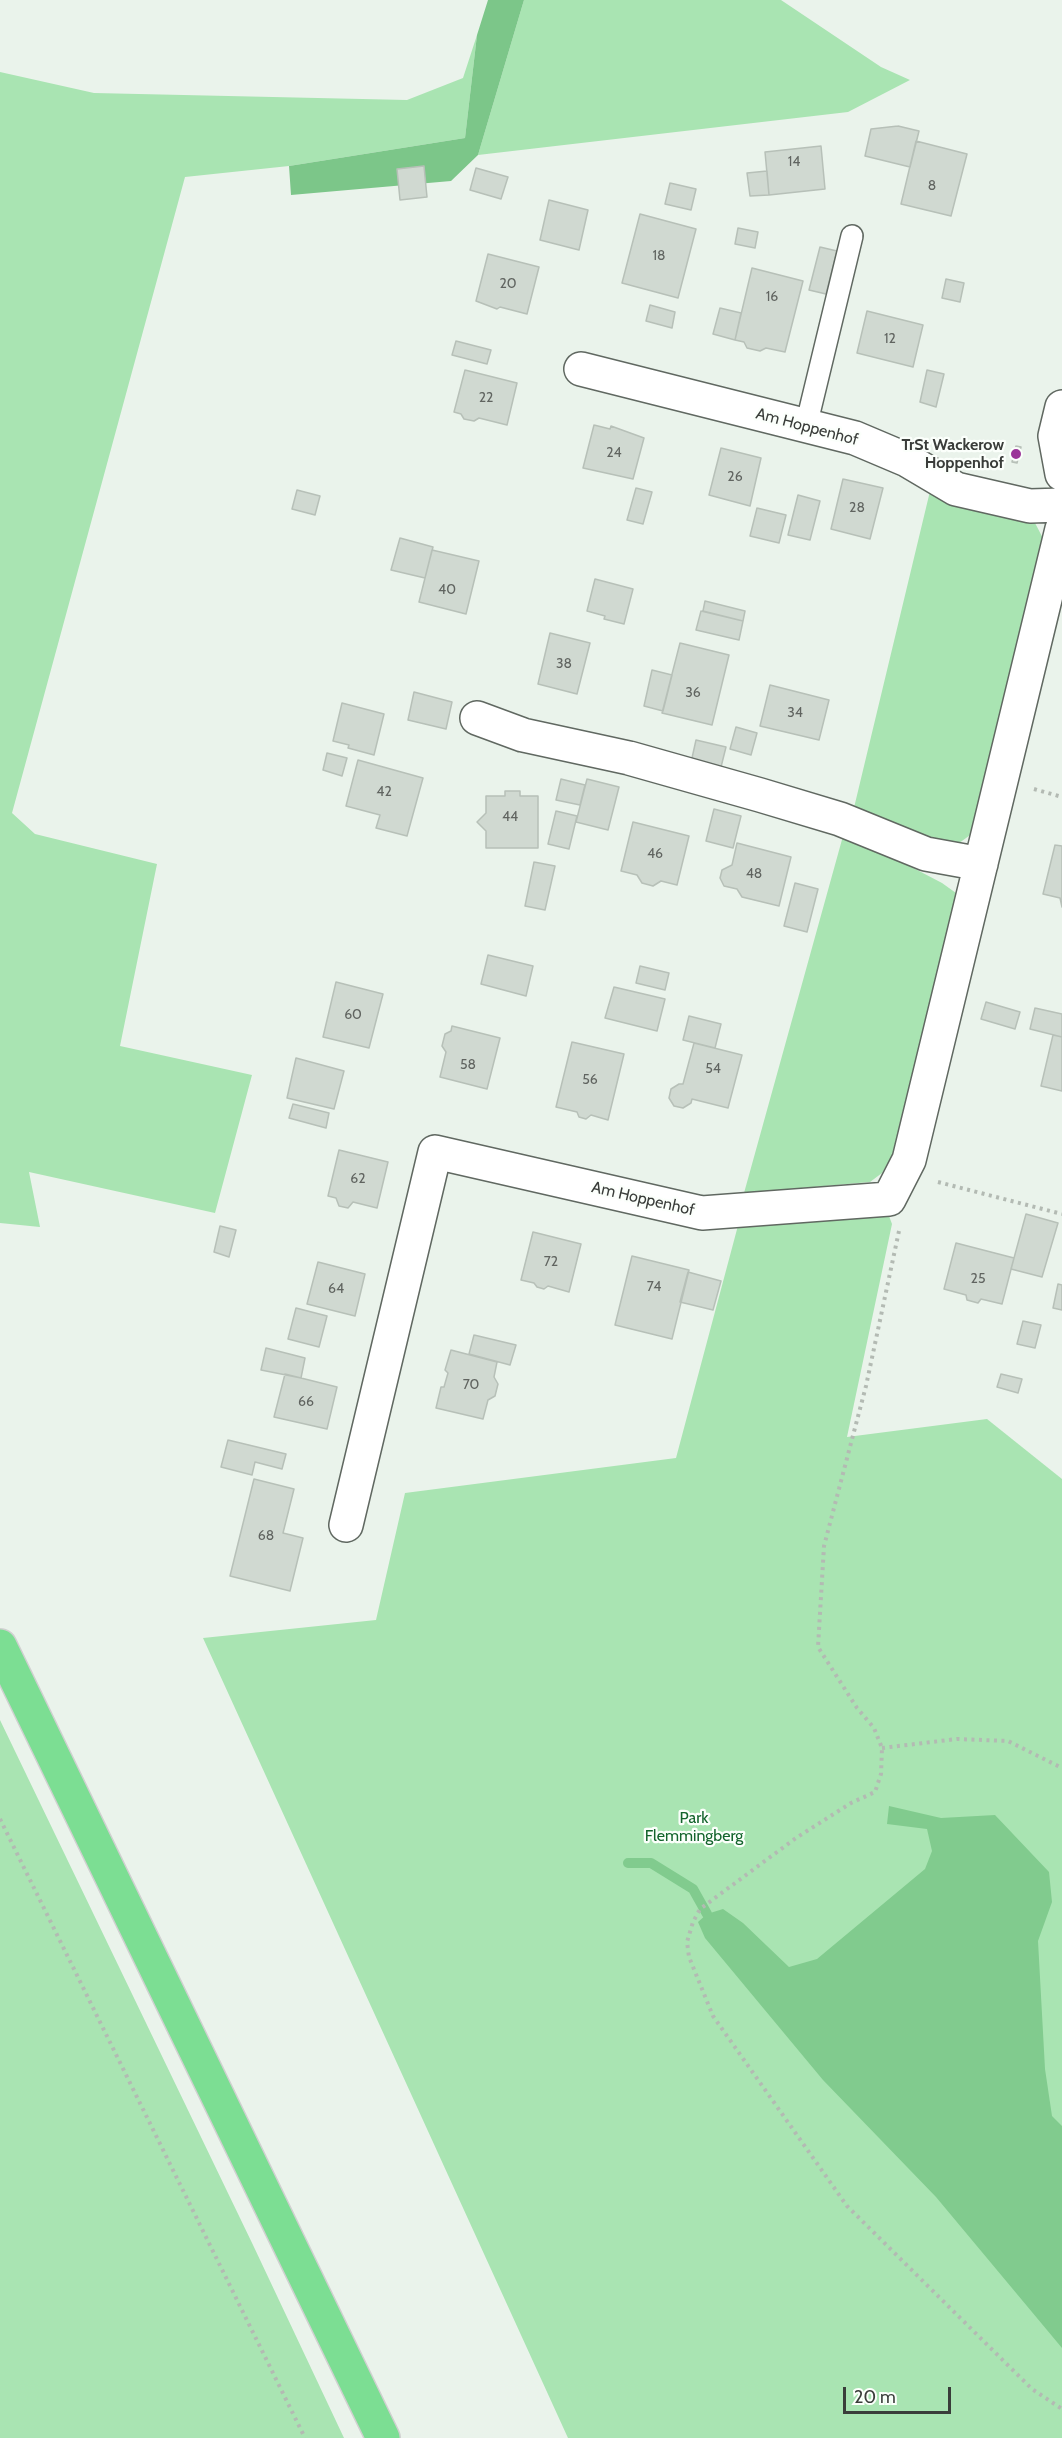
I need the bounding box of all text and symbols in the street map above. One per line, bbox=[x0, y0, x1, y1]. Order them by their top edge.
house number: 14 bbox=[788, 154, 800, 170]
house number: 8 bbox=[928, 178, 936, 194]
house number: 18 bbox=[652, 248, 666, 264]
house number: 20 bbox=[499, 276, 517, 292]
house number: 16 bbox=[766, 289, 778, 305]
house number: 12 bbox=[884, 331, 896, 347]
house number: 22 bbox=[479, 390, 493, 406]
street label: Am Hoppenhof bbox=[754, 404, 860, 450]
place label: TrSt Wackerow Hoppenhof bbox=[901, 435, 1004, 473]
house number: 24 bbox=[606, 445, 622, 461]
marker: TrSt Wackerow Hoppenhof bbox=[1009, 447, 1023, 461]
house number: 26 bbox=[727, 469, 743, 485]
house number: 28 bbox=[849, 500, 865, 516]
house number: 40 bbox=[438, 582, 456, 598]
house number: 38 bbox=[556, 656, 572, 672]
house number: 36 bbox=[685, 685, 701, 701]
house number: 34 bbox=[787, 705, 803, 721]
house number: 42 bbox=[376, 784, 392, 800]
house number: 44 bbox=[502, 809, 518, 825]
house number: 46 bbox=[647, 846, 663, 862]
house number: 48 bbox=[746, 866, 762, 882]
house number: 60 bbox=[344, 1007, 362, 1023]
house number: 58 bbox=[460, 1057, 476, 1073]
house number: 54 bbox=[705, 1061, 721, 1077]
house number: 56 bbox=[582, 1072, 598, 1088]
house number: 62 bbox=[350, 1171, 366, 1187]
street label: Am Hoppenhof bbox=[590, 1178, 696, 1220]
house number: 72 bbox=[544, 1254, 558, 1270]
house number: 25 bbox=[971, 1271, 985, 1287]
house number: 74 bbox=[647, 1279, 661, 1295]
house number: 64 bbox=[328, 1281, 344, 1297]
house number: 70 bbox=[463, 1377, 479, 1393]
house number: 66 bbox=[298, 1394, 314, 1410]
house number: 68 bbox=[258, 1528, 274, 1544]
park label: Park Flemmingberg bbox=[645, 1808, 743, 1846]
scale bar bbox=[846, 2375, 954, 2413]
text: 20 m bbox=[854, 2386, 896, 2408]

